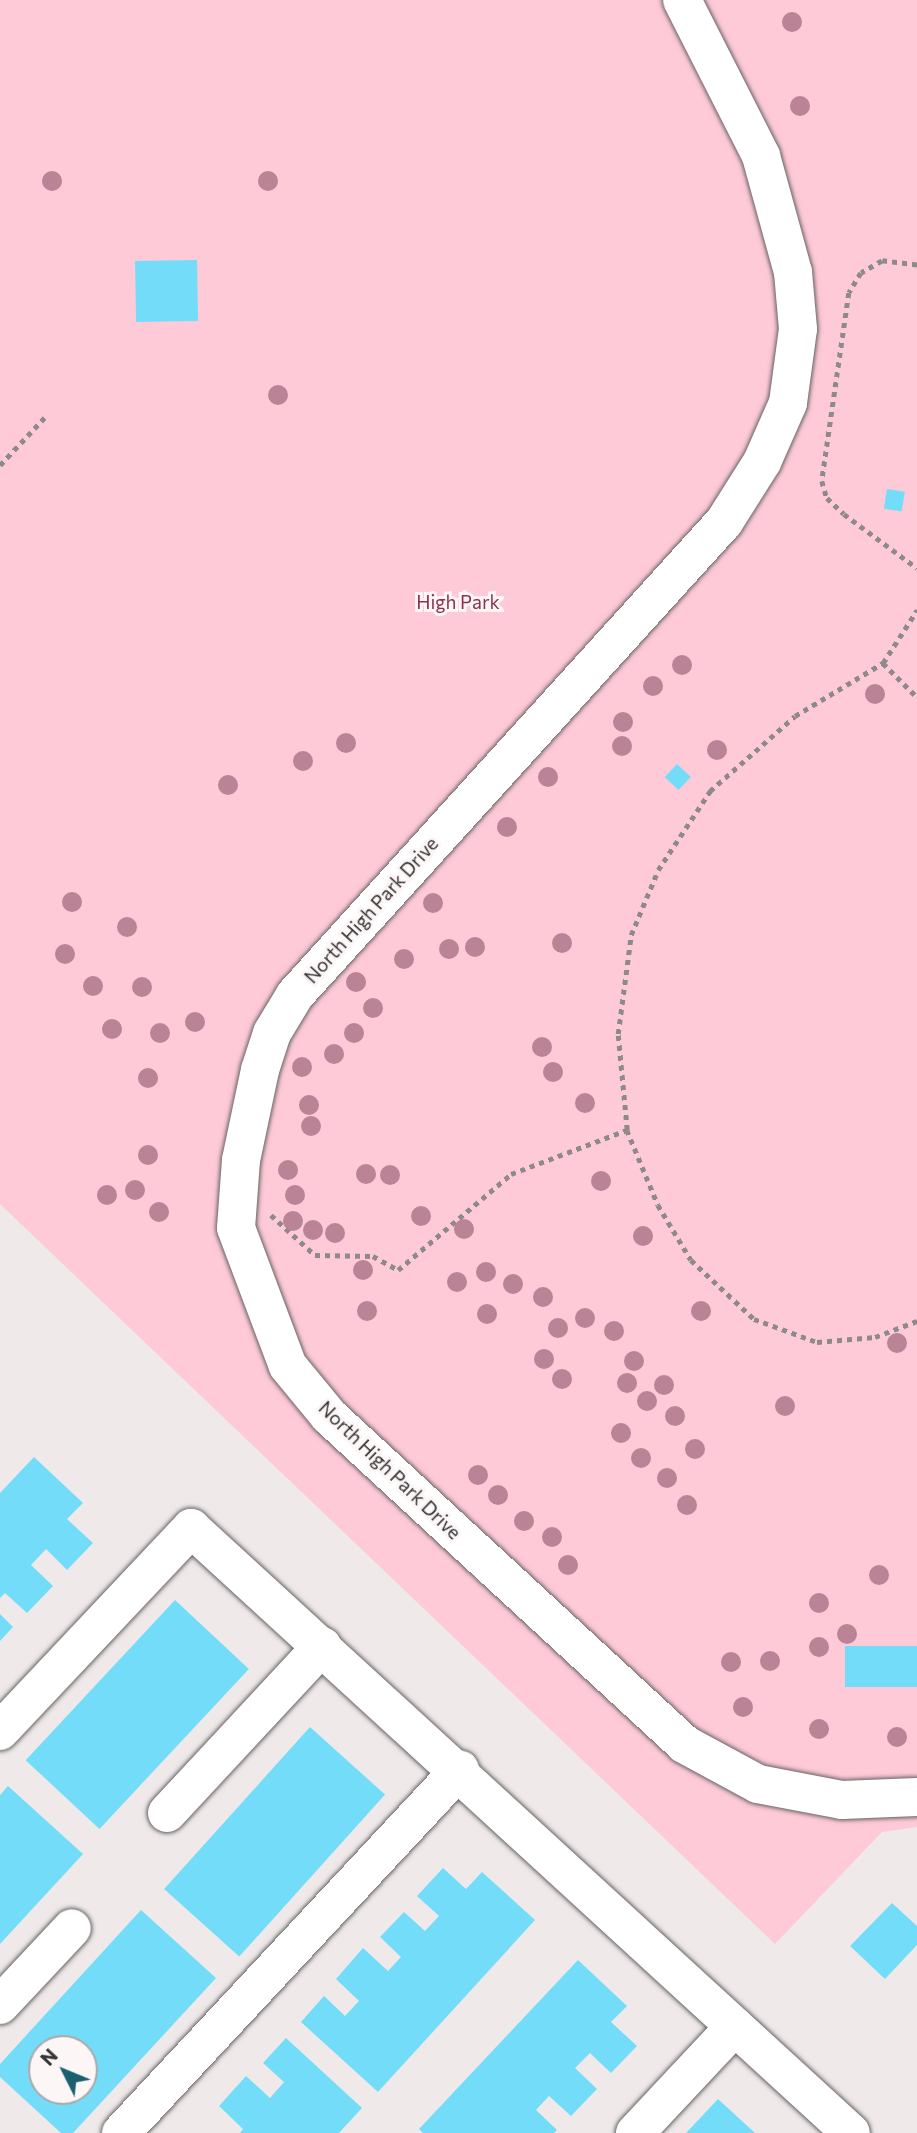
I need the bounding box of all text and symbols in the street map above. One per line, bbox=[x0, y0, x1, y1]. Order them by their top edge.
park label: High Park bbox=[416, 591, 500, 613]
street label: North High Park Drive bbox=[299, 832, 443, 988]
street label: North High Park Drive bbox=[314, 1396, 466, 1544]
north arrow bbox=[28, 2035, 98, 2105]
text: N bbox=[35, 2044, 62, 2070]

